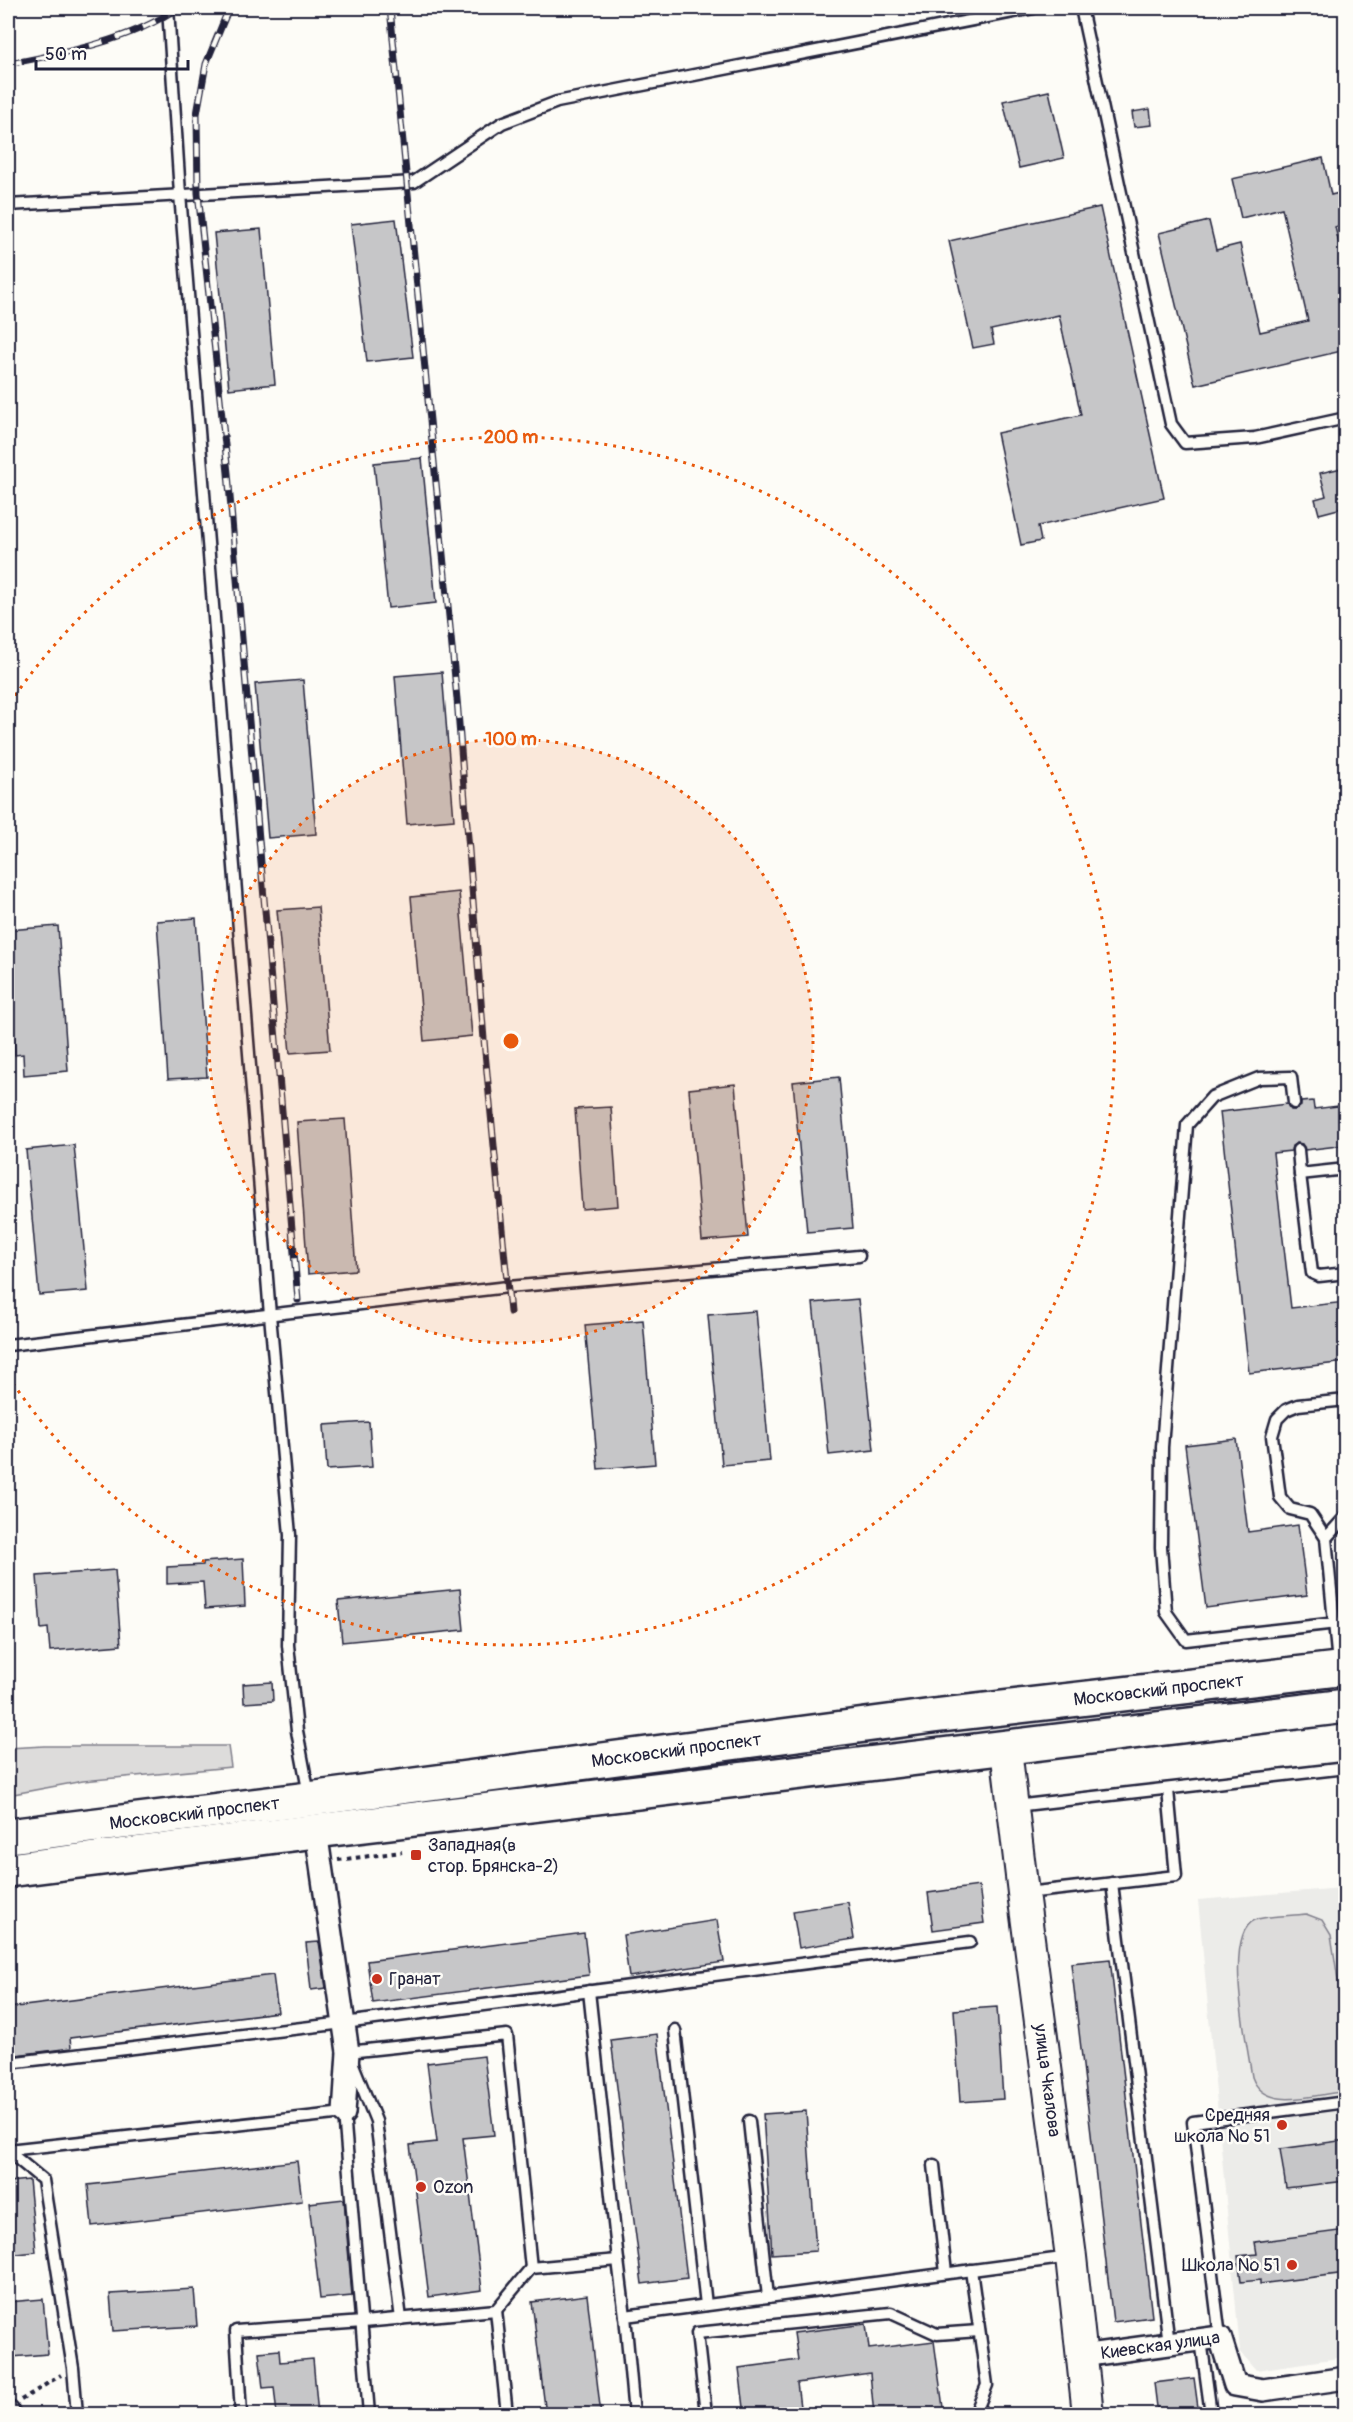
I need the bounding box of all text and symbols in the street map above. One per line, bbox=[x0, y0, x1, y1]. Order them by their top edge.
scale bar bbox=[36, 33, 188, 71]
text: 50 m bbox=[45, 43, 87, 66]
text: 200 m bbox=[484, 426, 538, 449]
text: 100 m bbox=[485, 728, 537, 751]
centre of rings bbox=[501, 1031, 521, 1051]
street label: Московский проспект bbox=[1072, 1668, 1245, 1711]
street label: Московский проспект bbox=[590, 1727, 763, 1773]
street label: Московский проспект bbox=[108, 1791, 281, 1835]
place label: Западная(в стор. Брянска-2) bbox=[428, 1834, 559, 1878]
marker: Западная(в стор. Брянска-2) bbox=[409, 1848, 423, 1862]
place label: Гранат bbox=[389, 1968, 441, 1991]
marker: Гранат bbox=[370, 1972, 384, 1986]
street label: улица Чкалова bbox=[1029, 2022, 1067, 2138]
place label: Средняя школа № 51 bbox=[1174, 2104, 1270, 2148]
marker: Средняя школа № 51 bbox=[1275, 2118, 1289, 2132]
place label: Ozon bbox=[433, 2176, 473, 2199]
marker: Ozon bbox=[414, 2180, 428, 2194]
place label: Школа № 51 bbox=[1182, 2254, 1280, 2277]
marker: Школа № 51 bbox=[1285, 2258, 1299, 2272]
street label: Киевская улица bbox=[1099, 2326, 1221, 2365]

